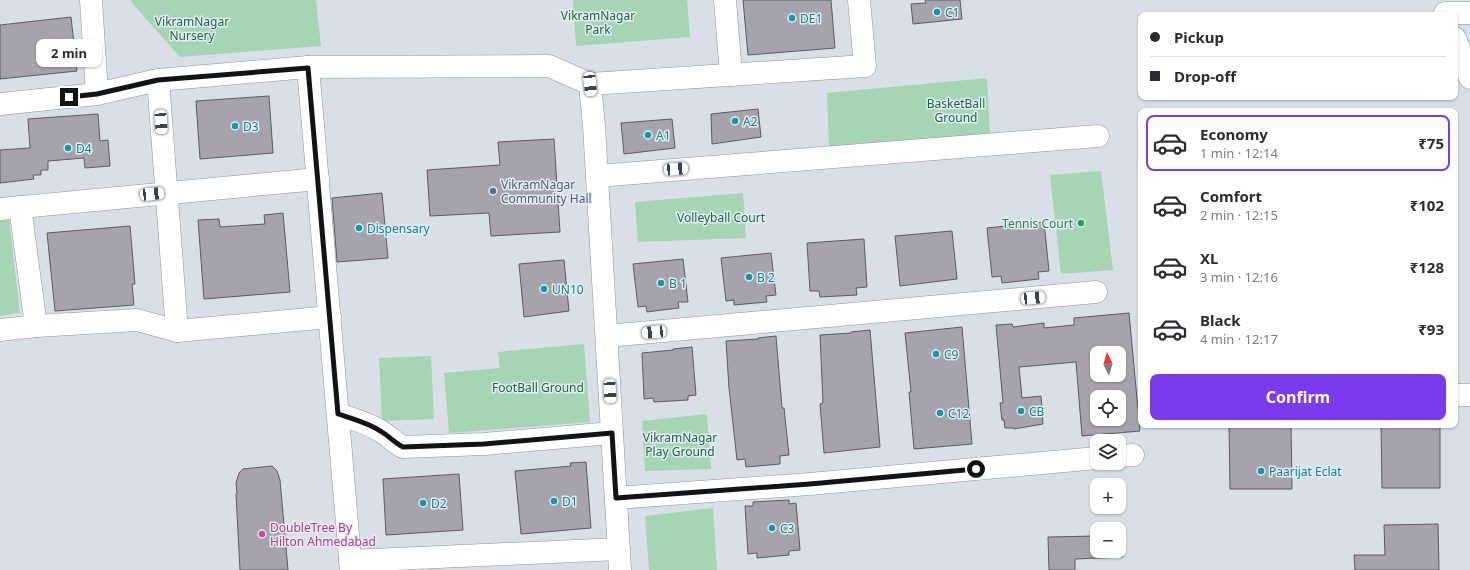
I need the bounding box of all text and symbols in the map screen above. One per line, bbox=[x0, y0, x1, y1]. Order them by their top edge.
place label: C1 bbox=[945, 4, 959, 21]
park label: VikramNagar Park bbox=[561, 7, 635, 38]
marker: C1 bbox=[932, 7, 942, 17]
place label: DE1 bbox=[800, 10, 822, 27]
park label: VikramNagar Nursery bbox=[155, 13, 229, 44]
marker: DE1 bbox=[787, 13, 797, 23]
text: Pickup bbox=[1174, 27, 1224, 47]
callout: 2 min bbox=[36, 39, 102, 67]
text: 2 min bbox=[51, 44, 87, 62]
text: Drop-off bbox=[1174, 66, 1236, 86]
car bbox=[583, 71, 597, 97]
route end bbox=[60, 88, 78, 106]
park label: BasketBall Ground bbox=[927, 95, 985, 126]
car bbox=[154, 110, 168, 134]
place label: A2 bbox=[743, 113, 758, 130]
marker: A2 bbox=[730, 116, 740, 126]
place label: D3 bbox=[243, 118, 259, 135]
marker: D3 bbox=[230, 121, 240, 131]
text: Economy bbox=[1200, 124, 1268, 144]
icon: car bbox=[1152, 125, 1188, 161]
place label: A1 bbox=[656, 127, 671, 144]
marker: A1 bbox=[643, 130, 653, 140]
text: ₹75 bbox=[1418, 133, 1444, 153]
place label: D4 bbox=[76, 140, 92, 157]
marker: D4 bbox=[63, 143, 73, 153]
text: 1 min · 12:14 bbox=[1200, 144, 1278, 162]
car bbox=[664, 162, 688, 176]
place label: VikramNagar Community Hall bbox=[501, 176, 592, 207]
marker: VikramNagar Community Hall bbox=[488, 186, 498, 196]
text: Comfort bbox=[1200, 186, 1262, 206]
car bbox=[139, 187, 165, 201]
icon: car bbox=[1152, 187, 1188, 223]
text: ₹102 bbox=[1410, 195, 1444, 215]
text: 2 min · 12:15 bbox=[1200, 206, 1278, 224]
park label: Volleyball Court bbox=[677, 209, 766, 226]
place label: Tennis Court bbox=[1002, 215, 1074, 232]
marker: Tennis Court bbox=[1076, 218, 1086, 228]
place label: Dispensary bbox=[367, 220, 431, 237]
marker: Dispensary bbox=[354, 223, 364, 233]
text: XL bbox=[1200, 248, 1218, 268]
icon: car bbox=[1152, 249, 1188, 285]
text: ₹128 bbox=[1410, 257, 1444, 277]
text: 3 min · 12:16 bbox=[1200, 268, 1278, 286]
place label: B 2 bbox=[757, 269, 775, 286]
marker: B 2 bbox=[744, 272, 754, 282]
place label: B 1 bbox=[669, 275, 687, 292]
marker: B 1 bbox=[656, 278, 666, 288]
place label: UN10 bbox=[552, 281, 584, 298]
marker: UN10 bbox=[539, 284, 549, 294]
car bbox=[1021, 291, 1045, 305]
text: Black bbox=[1200, 310, 1240, 330]
icon: car bbox=[1152, 311, 1188, 347]
text: ₹93 bbox=[1418, 319, 1444, 339]
car bbox=[642, 325, 666, 339]
text: 4 min · 12:17 bbox=[1200, 330, 1278, 348]
place label: C9 bbox=[944, 346, 959, 363]
north arrow bbox=[1090, 346, 1126, 382]
map controls bbox=[1090, 346, 1126, 558]
marker: C9 bbox=[931, 349, 941, 359]
button: Confirm bbox=[1150, 374, 1446, 420]
park label: FootBall Ground bbox=[492, 379, 584, 396]
car bbox=[603, 379, 617, 403]
button: locate bbox=[1090, 390, 1126, 426]
place label: CB bbox=[1029, 403, 1045, 420]
place label: C12 bbox=[948, 405, 969, 422]
marker: CB bbox=[1016, 406, 1026, 416]
marker: C12 bbox=[935, 408, 945, 418]
park label: VikramNagar Play Ground bbox=[643, 429, 717, 460]
button: layers bbox=[1090, 434, 1126, 470]
route start bbox=[967, 460, 985, 478]
place label: Paarijat Eclat bbox=[1269, 463, 1342, 480]
marker: Paarijat Eclat bbox=[1256, 466, 1266, 476]
button: + bbox=[1090, 478, 1126, 514]
place label: D1 bbox=[562, 493, 578, 510]
place label: D2 bbox=[431, 495, 447, 512]
marker: D1 bbox=[549, 496, 559, 506]
marker: D2 bbox=[418, 498, 428, 508]
place label: DoubleTree By Hilton Ahmedabad bbox=[270, 519, 376, 550]
place label: C3 bbox=[780, 520, 795, 537]
button: − bbox=[1090, 522, 1126, 558]
marker: C3 bbox=[767, 523, 777, 533]
marker: DoubleTree By Hilton Ahmedabad bbox=[257, 529, 267, 539]

